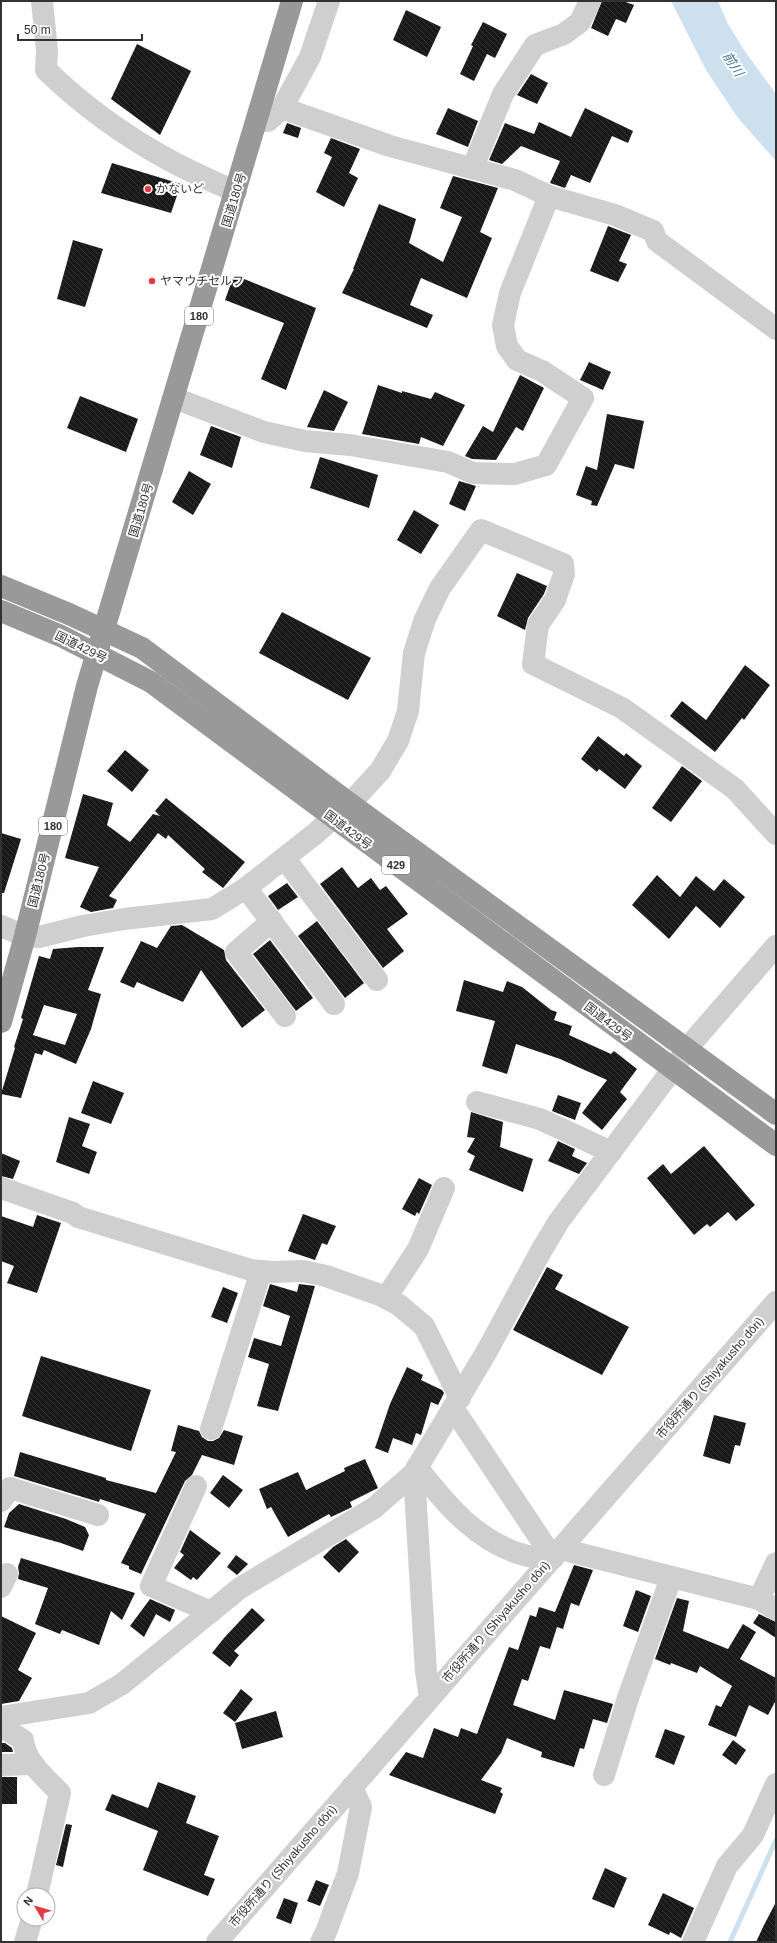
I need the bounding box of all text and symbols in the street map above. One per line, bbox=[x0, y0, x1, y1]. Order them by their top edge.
scale bar bbox=[18, 16, 142, 42]
text: 50 m bbox=[24, 23, 51, 37]
water label: 前川 bbox=[720, 49, 747, 81]
street label: 国道180号 bbox=[219, 171, 249, 229]
place label: かないど bbox=[156, 182, 204, 196]
marker: かないど bbox=[143, 184, 153, 194]
place label: ヤマウチセルフ bbox=[160, 274, 244, 288]
marker: ヤマウチセルフ bbox=[147, 276, 157, 286]
road number: 180 bbox=[185, 307, 213, 325]
street label: 国道180号 bbox=[126, 481, 156, 539]
street label: 国道429号 bbox=[53, 628, 109, 666]
street label: 国道429号 bbox=[321, 808, 375, 852]
road number: 180 bbox=[39, 817, 67, 835]
street label: 国道180号 bbox=[25, 851, 53, 909]
road number: 429 bbox=[382, 856, 410, 874]
street label: 国道429号 bbox=[581, 1000, 635, 1044]
street label: 市役所通り (Shiyakusho dōri) bbox=[653, 1314, 767, 1442]
street label: 市役所通り (Shiyakusho dōri) bbox=[439, 1558, 553, 1686]
street label: 市役所通り (Shiyakusho dōri) bbox=[226, 1802, 340, 1930]
north arrow bbox=[16, 1887, 56, 1927]
text: N bbox=[21, 1894, 35, 1908]

